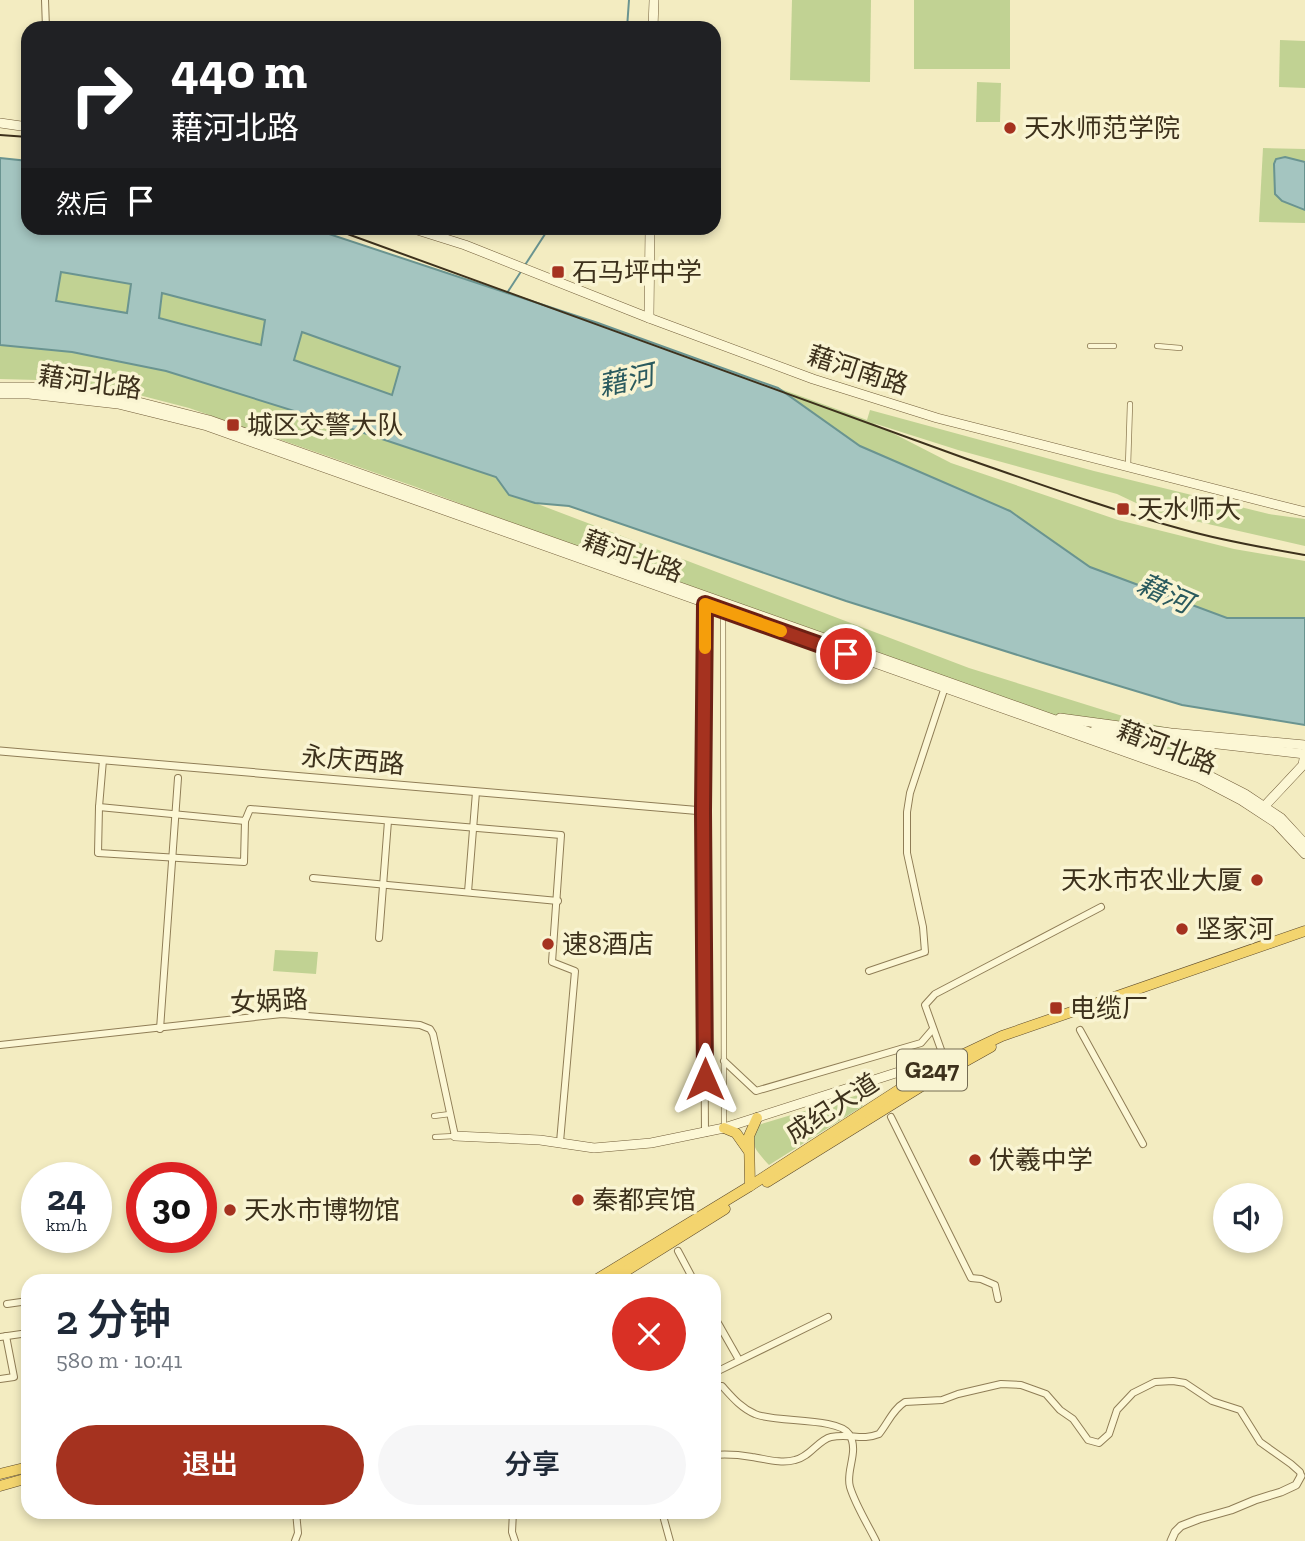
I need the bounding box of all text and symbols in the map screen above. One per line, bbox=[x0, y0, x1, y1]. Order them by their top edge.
text: 440 m bbox=[171, 42, 307, 101]
icon: right bbox=[56, 49, 147, 140]
text: 藉河北路 bbox=[171, 109, 299, 147]
place label: 天水师范学院 bbox=[1024, 112, 1180, 144]
marker: 天水师范学院 bbox=[1002, 120, 1018, 136]
icon: arrive bbox=[122, 182, 160, 220]
text: 然后 bbox=[56, 188, 108, 220]
place label: 石马坪中学 bbox=[572, 256, 702, 288]
marker: 石马坪中学 bbox=[550, 264, 566, 280]
street label: 藉河南路 bbox=[804, 339, 912, 401]
water label: 藉河 bbox=[595, 357, 662, 403]
street label: 藉河北路 bbox=[36, 359, 144, 405]
place label: 城区交警大队 bbox=[247, 409, 403, 441]
marker: 城区交警大队 bbox=[225, 417, 241, 433]
place label: 天水师大 bbox=[1137, 493, 1241, 525]
marker: 天水师大 bbox=[1115, 501, 1131, 517]
street label: 藉河北路 bbox=[579, 523, 687, 589]
water label: 藉河 bbox=[1132, 567, 1202, 622]
pin bbox=[816, 624, 876, 684]
icon: arrive bbox=[827, 635, 865, 673]
street label: 藉河北路 bbox=[1113, 713, 1221, 781]
street label: 永庆西路 bbox=[300, 740, 406, 780]
place label: 天水市农业大厦 bbox=[1061, 864, 1243, 896]
marker: 天水市农业大厦 bbox=[1249, 872, 1265, 888]
place label: 坚家河 bbox=[1196, 913, 1274, 945]
marker: 坚家河 bbox=[1174, 921, 1190, 937]
place label: 速8酒店 bbox=[562, 928, 654, 960]
marker: 速8酒店 bbox=[540, 936, 556, 952]
street label: 女娲路 bbox=[229, 983, 309, 1019]
place label: 电缆厂 bbox=[1070, 992, 1148, 1024]
marker: 电缆厂 bbox=[1048, 1000, 1064, 1016]
position arrow bbox=[668, 1042, 742, 1116]
road number: G247 bbox=[897, 1050, 967, 1090]
street label: 成纪大道 bbox=[780, 1066, 884, 1150]
place label: 伏羲中学 bbox=[989, 1144, 1093, 1176]
marker: 伏羲中学 bbox=[967, 1152, 983, 1168]
speed limit sign: 30 bbox=[126, 1162, 217, 1253]
text: 24 bbox=[47, 1177, 86, 1219]
map controls bbox=[1213, 1183, 1283, 1253]
button: sound bbox=[1213, 1183, 1283, 1253]
place label: 秦都宾馆 bbox=[592, 1184, 696, 1216]
marker: 秦都宾馆 bbox=[570, 1192, 586, 1208]
place label: 天水市博物馆 bbox=[244, 1194, 400, 1226]
marker: 天水市博物馆 bbox=[222, 1202, 238, 1218]
text: km/h bbox=[46, 1214, 87, 1236]
text: 2 分钟 bbox=[56, 1294, 171, 1345]
button: close bbox=[612, 1297, 686, 1371]
text: 580 m · 10:41 bbox=[56, 1346, 182, 1374]
button: 退出 bbox=[56, 1425, 364, 1505]
button: 分享 bbox=[378, 1425, 686, 1505]

